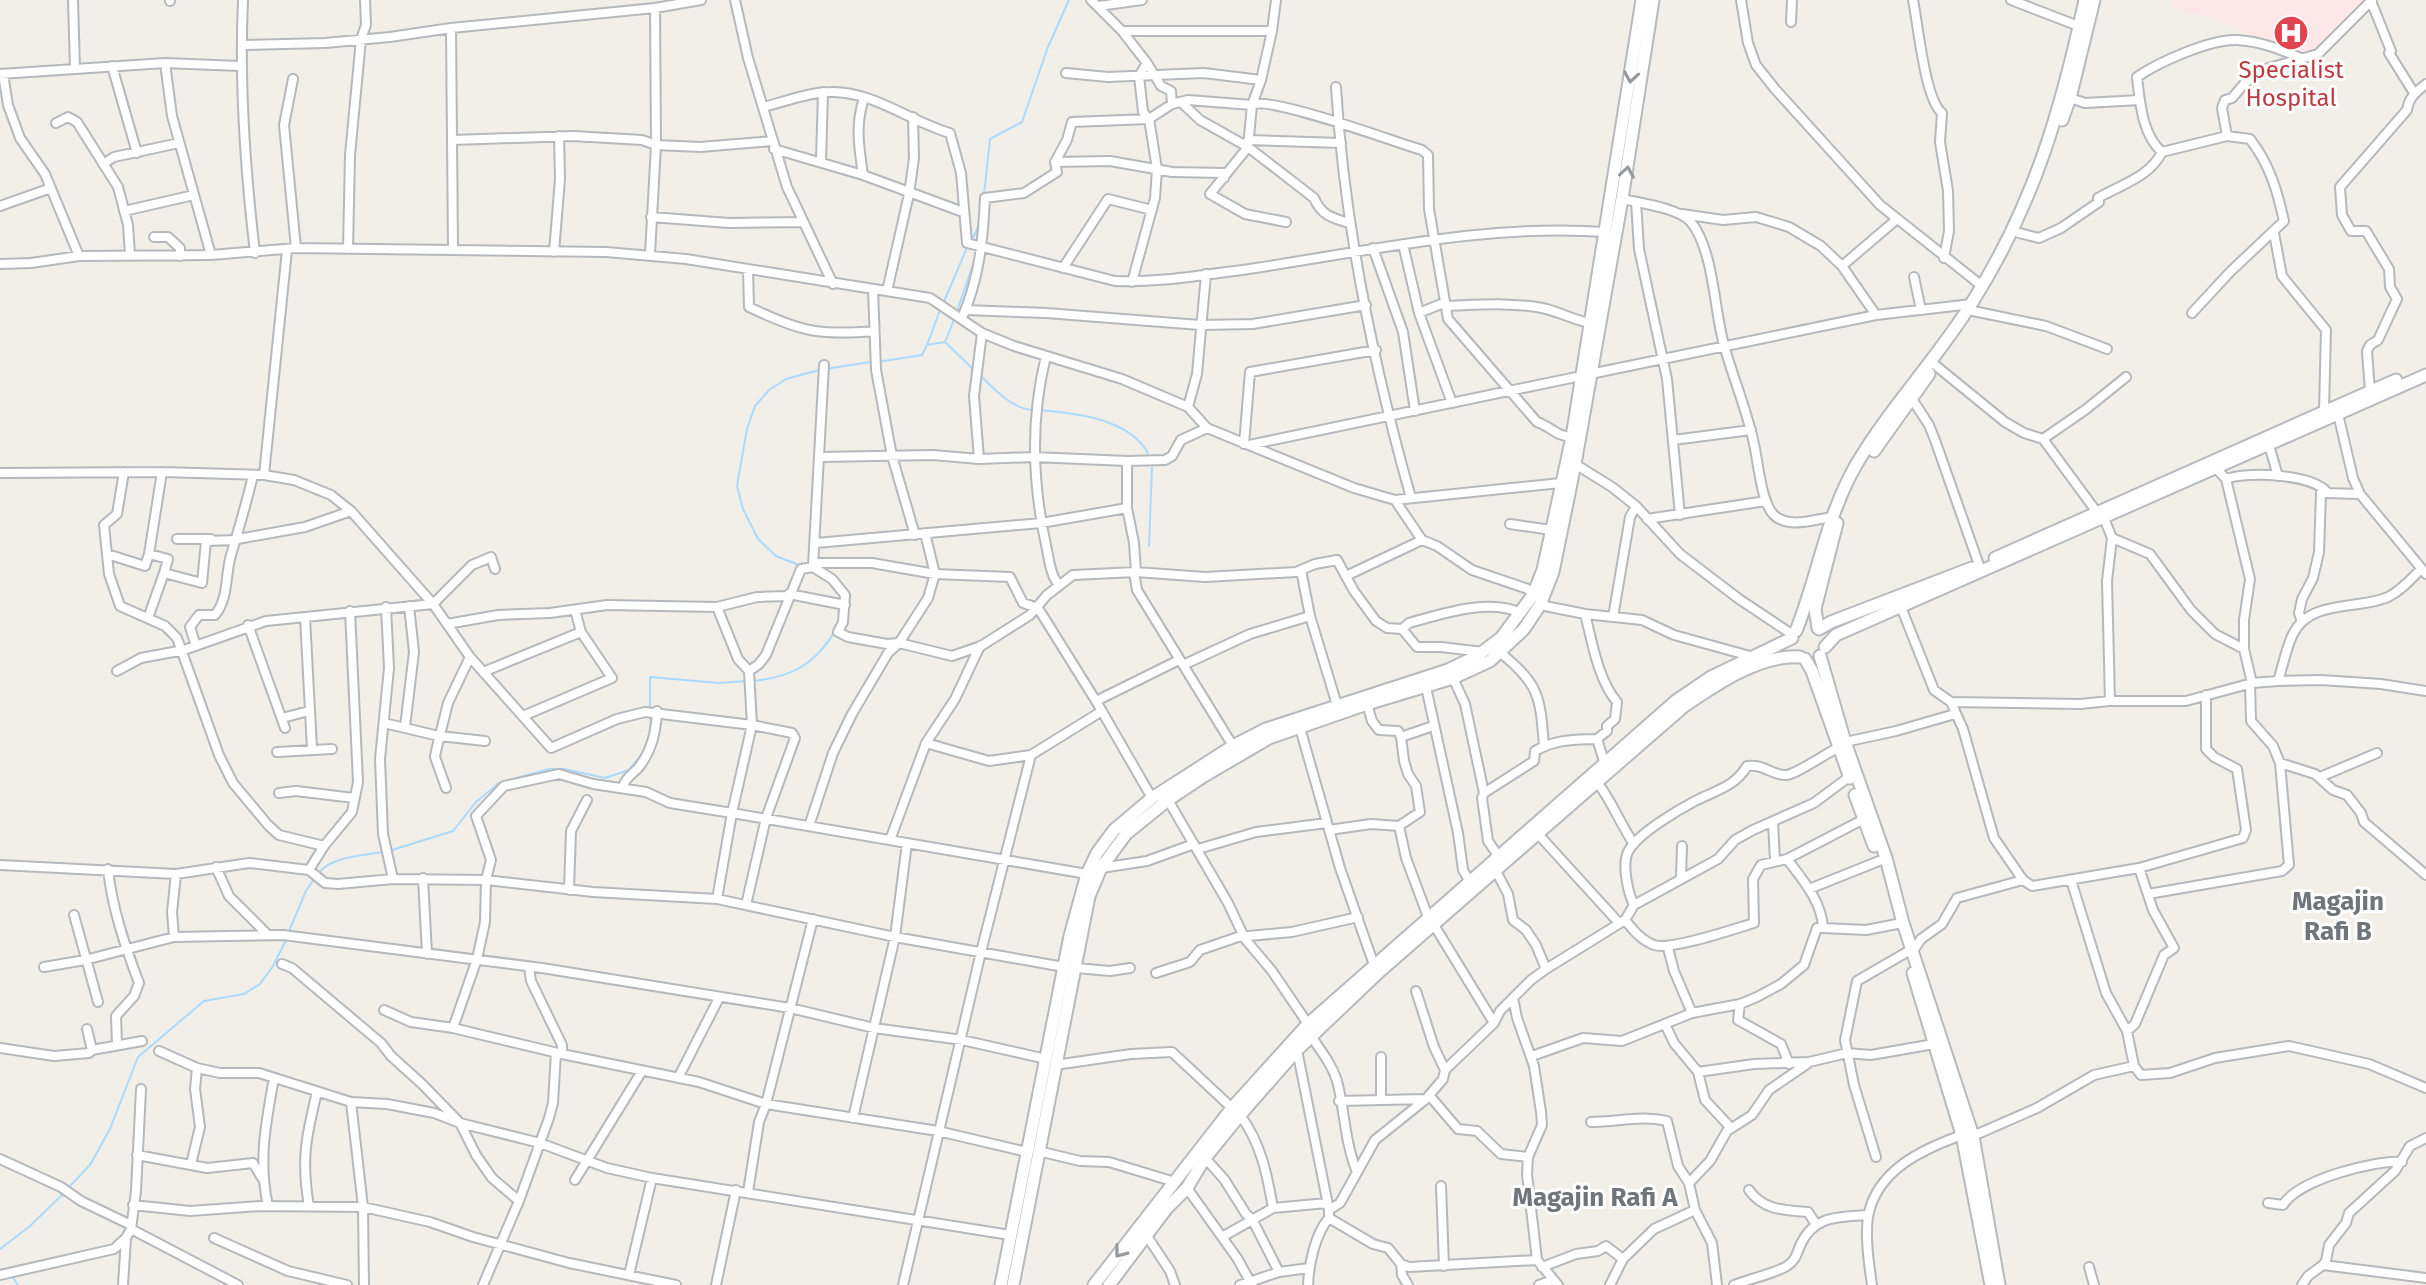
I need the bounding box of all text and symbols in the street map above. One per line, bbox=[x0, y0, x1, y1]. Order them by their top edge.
hospital icon: Specialist Hospital bbox=[2272, 14, 2310, 52]
place label: Specialist Hospital bbox=[2238, 56, 2344, 112]
one-way arrow bbox=[1623, 70, 1640, 84]
one-way arrow bbox=[1618, 165, 1635, 179]
district label: Magajin Rafi B bbox=[2292, 886, 2384, 947]
district label: Magajin Rafi A bbox=[1512, 1182, 1678, 1213]
one-way arrow bbox=[1116, 1243, 1130, 1258]

